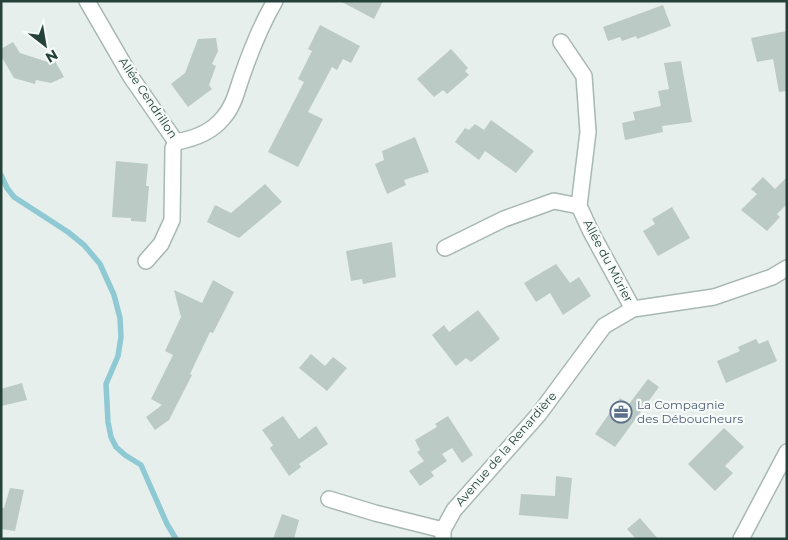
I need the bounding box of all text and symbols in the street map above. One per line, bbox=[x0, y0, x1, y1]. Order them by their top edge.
north arrow bbox=[20, 20, 70, 70]
text: N bbox=[42, 46, 61, 67]
street label: Allée Cendrillon bbox=[116, 54, 181, 141]
street label: Allée du Mûrier bbox=[580, 217, 637, 305]
street label: Avenue de la Renardière bbox=[452, 388, 559, 509]
place label: La Compagnie des Déboucheurs bbox=[637, 397, 743, 426]
office icon: La Compagnie des Déboucheurs bbox=[609, 400, 633, 424]

